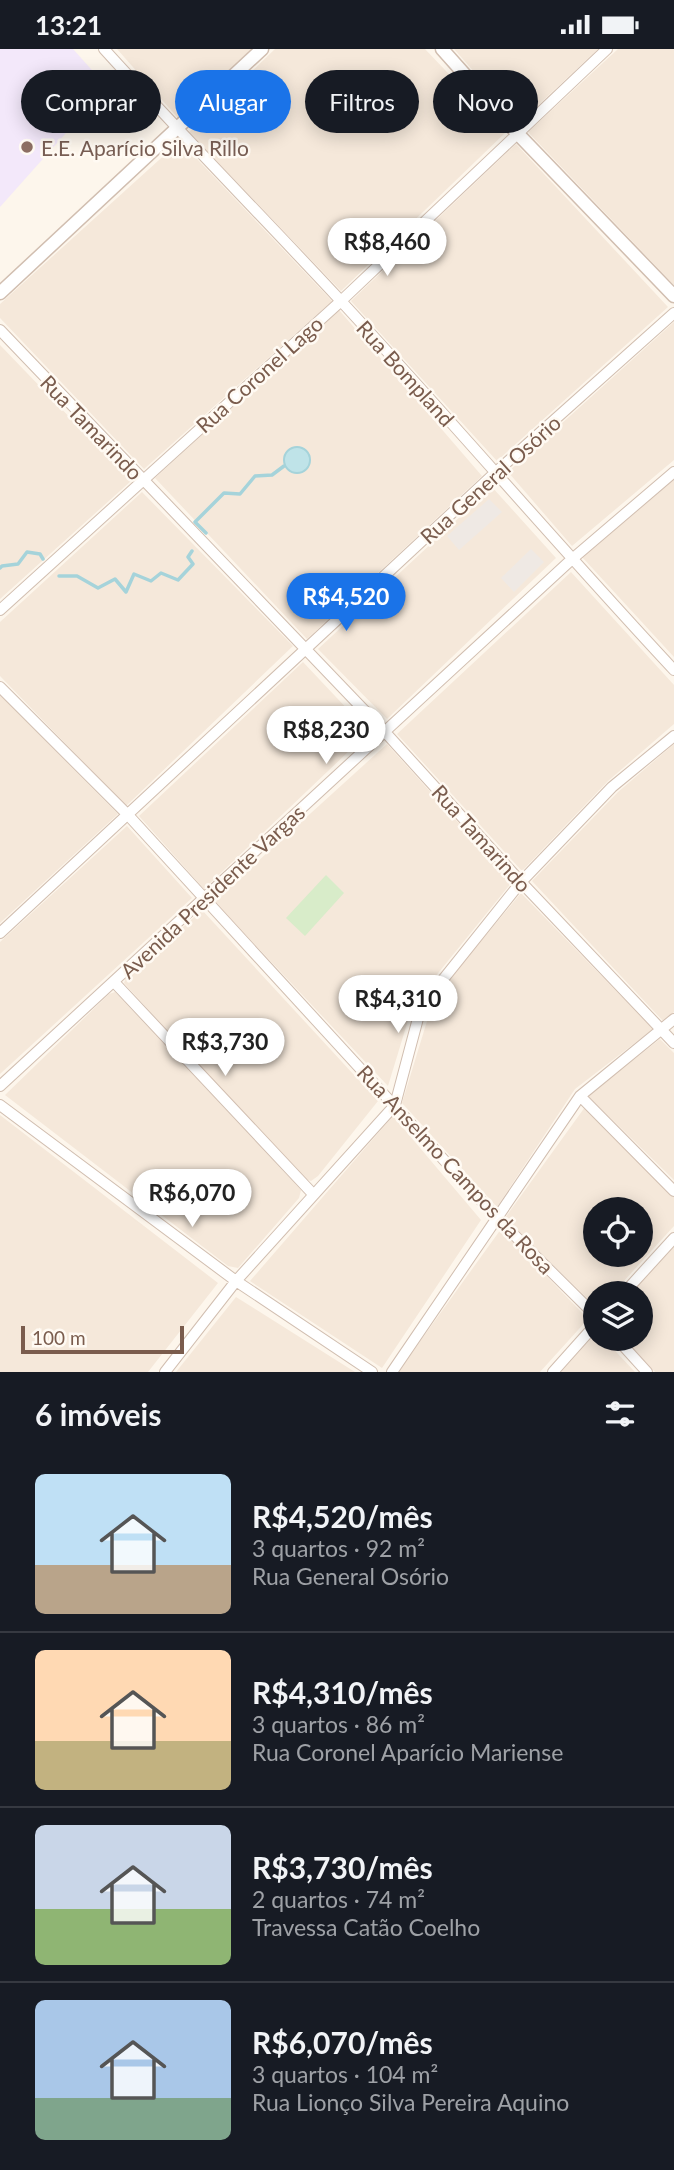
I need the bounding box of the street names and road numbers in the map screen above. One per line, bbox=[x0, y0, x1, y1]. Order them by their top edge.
street label: Rua Coronel Lago bbox=[190, 310, 328, 438]
street label: Rua Bompland bbox=[352, 315, 460, 431]
street label: Rua Tamarindo bbox=[36, 369, 148, 485]
street label: Rua General Osório bbox=[415, 409, 565, 548]
street label: Rua Tamarindo bbox=[427, 779, 537, 897]
street label: Avenida Presidente Vargas bbox=[115, 799, 309, 983]
street label: Rua Anselmo Campos da Rosa bbox=[353, 1059, 559, 1279]

